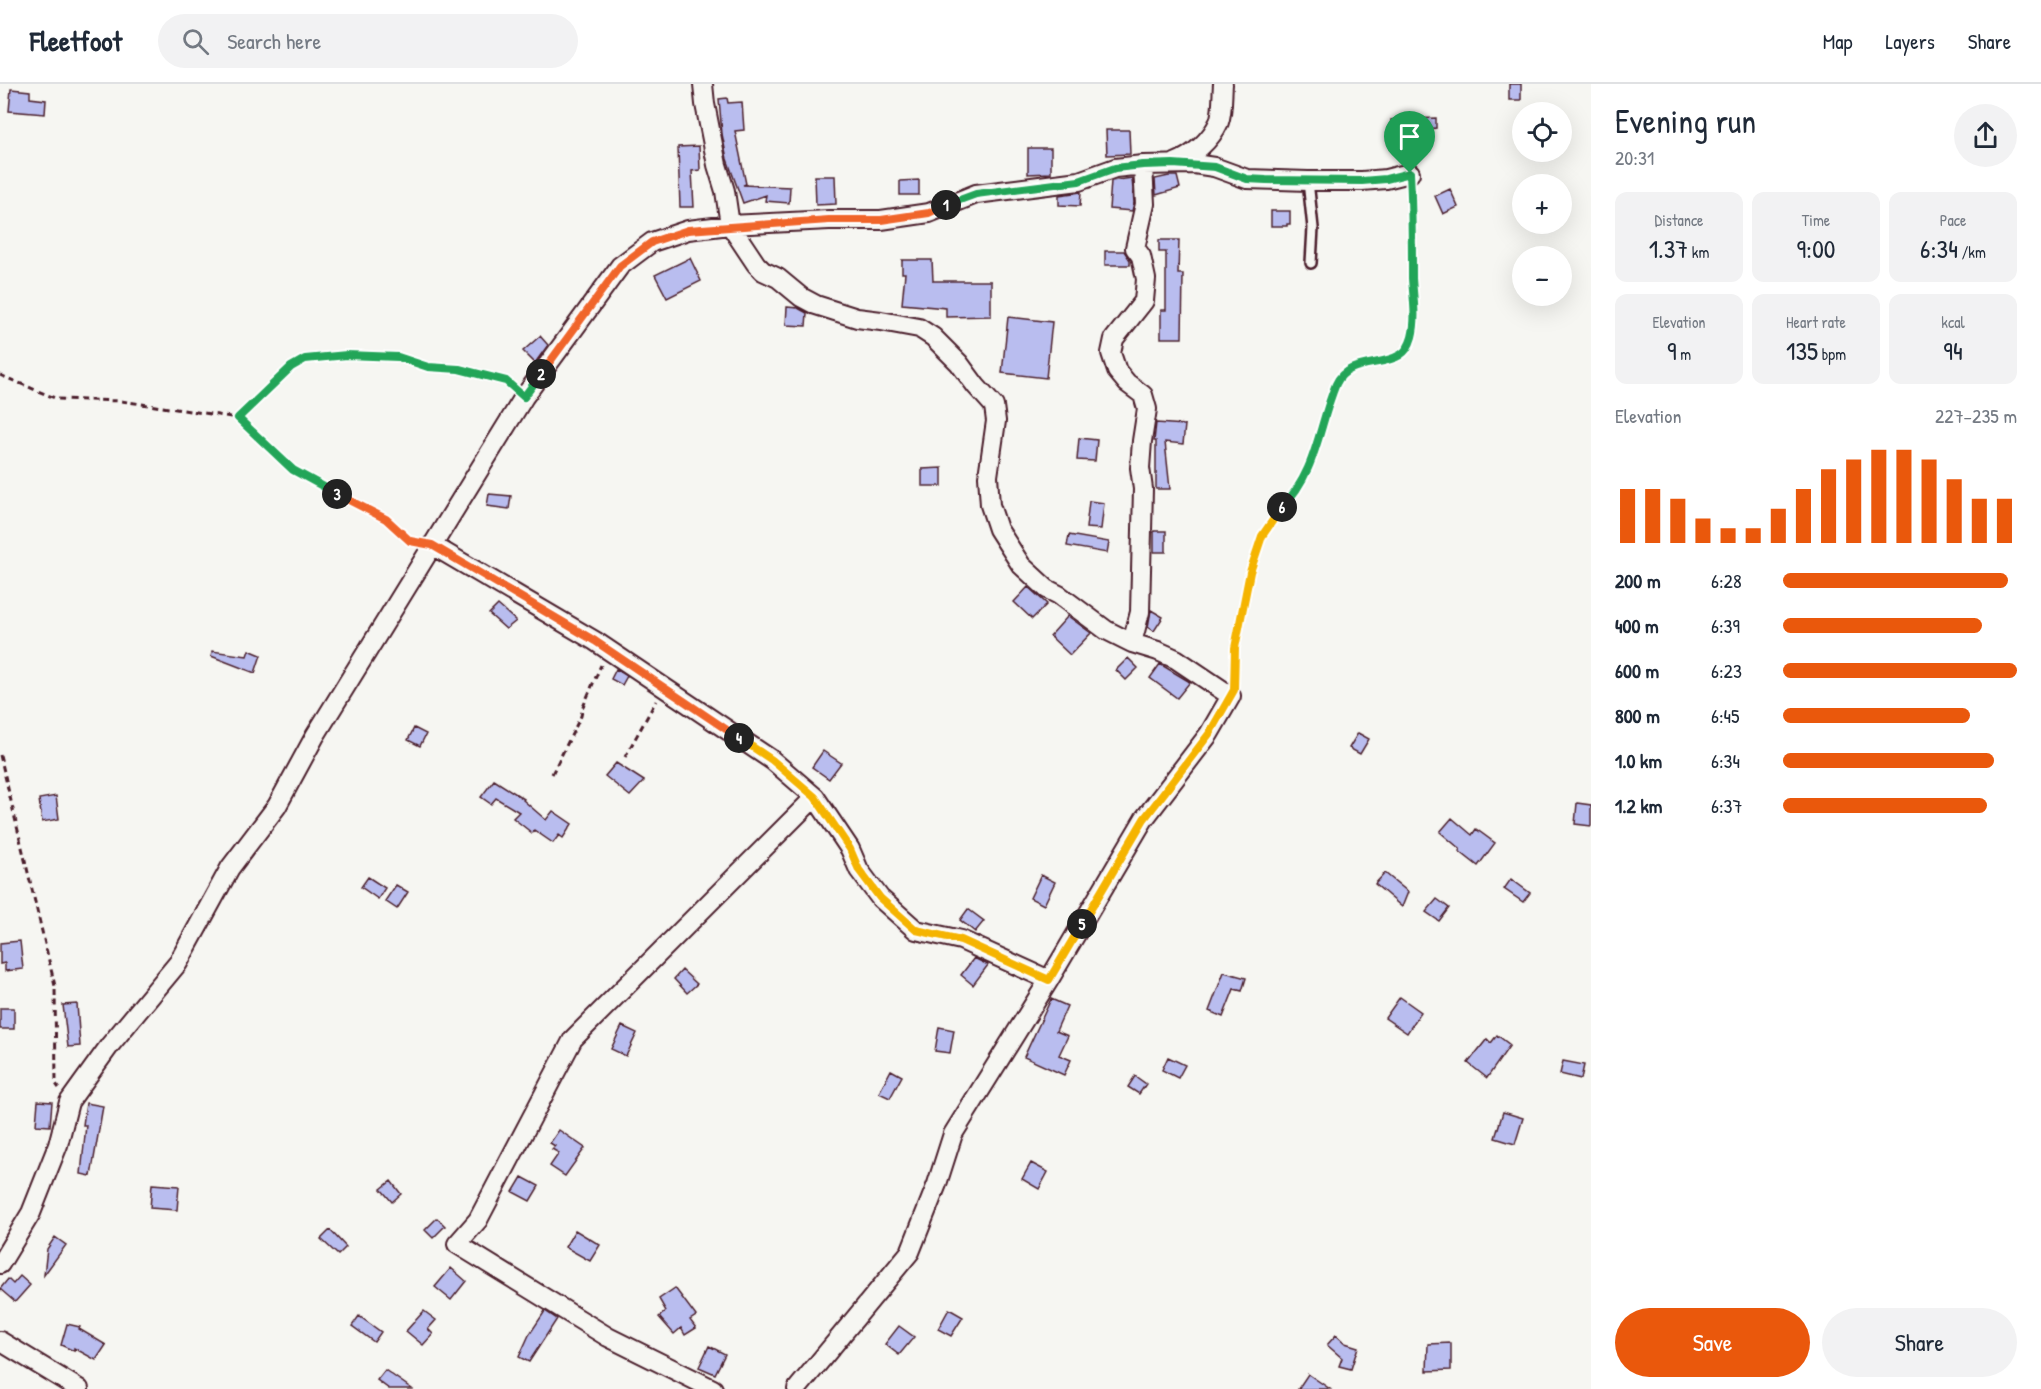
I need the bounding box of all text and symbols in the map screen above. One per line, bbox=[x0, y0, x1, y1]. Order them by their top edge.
search box bbox=[158, 14, 578, 68]
text: Fleetfoot bbox=[30, 22, 122, 60]
icon: search bbox=[179, 25, 212, 58]
text: Search here bbox=[227, 26, 321, 56]
text: Map bbox=[1823, 27, 1852, 56]
text: Layers bbox=[1885, 27, 1935, 56]
text: Share bbox=[1968, 27, 2011, 56]
text: Evening run bbox=[1615, 99, 1756, 143]
map controls bbox=[1512, 102, 1572, 306]
button: locate bbox=[1512, 102, 1572, 162]
button: share bbox=[1954, 104, 2017, 167]
pin bbox=[1384, 111, 1435, 173]
icon: arrive bbox=[1393, 120, 1426, 153]
text: 20:31 bbox=[1615, 144, 1654, 171]
button: + bbox=[1512, 174, 1572, 234]
pin: 1 bbox=[931, 190, 961, 220]
text: 1 bbox=[943, 194, 949, 216]
text: Distance bbox=[1655, 209, 1703, 231]
text: Time bbox=[1802, 209, 1830, 231]
text: Pace bbox=[1940, 209, 1966, 231]
text: 1.37 bbox=[1649, 231, 1688, 266]
text: 9:00 bbox=[1797, 231, 1835, 266]
text: 6:34 bbox=[1920, 231, 1958, 266]
text: km bbox=[1688, 241, 1709, 263]
text: /km bbox=[1958, 241, 1986, 263]
button: − bbox=[1512, 246, 1572, 306]
text: Elevation bbox=[1652, 311, 1706, 333]
text: Heart rate bbox=[1786, 311, 1846, 333]
text: kcal bbox=[1941, 311, 1965, 333]
text: 9 bbox=[1667, 333, 1676, 368]
text: 135 bbox=[1786, 333, 1818, 368]
text: 94 bbox=[1943, 333, 1963, 368]
text: m bbox=[1676, 343, 1691, 365]
text: bpm bbox=[1818, 343, 1846, 365]
pin: 2 bbox=[526, 359, 556, 389]
text: 2 bbox=[537, 363, 545, 385]
text: Elevation bbox=[1615, 402, 1681, 429]
text: 227–235 m bbox=[1935, 402, 2017, 429]
pin: 3 bbox=[322, 479, 352, 509]
text: 3 bbox=[333, 483, 341, 505]
pin: 6 bbox=[1267, 492, 1297, 522]
text: 6 bbox=[1279, 496, 1285, 518]
text: 200 m bbox=[1615, 567, 1660, 594]
text: 6:28 bbox=[1711, 567, 1742, 594]
text: 400 m bbox=[1615, 612, 1659, 639]
text: 6:39 bbox=[1711, 612, 1740, 639]
text: 600 m bbox=[1615, 657, 1659, 684]
text: 6:23 bbox=[1711, 657, 1742, 684]
text: 800 m bbox=[1615, 702, 1660, 729]
text: 6:45 bbox=[1711, 702, 1740, 729]
pin: 4 bbox=[724, 723, 754, 753]
text: 4 bbox=[736, 727, 742, 749]
text: 1.0 km bbox=[1615, 747, 1662, 774]
text: 6:34 bbox=[1711, 747, 1740, 774]
text: 1.2 km bbox=[1615, 792, 1662, 819]
text: 6:37 bbox=[1711, 792, 1742, 819]
pin: 5 bbox=[1067, 909, 1097, 939]
text: 5 bbox=[1079, 913, 1085, 935]
button: Save bbox=[1615, 1308, 1810, 1377]
button: Share bbox=[1822, 1308, 2017, 1377]

